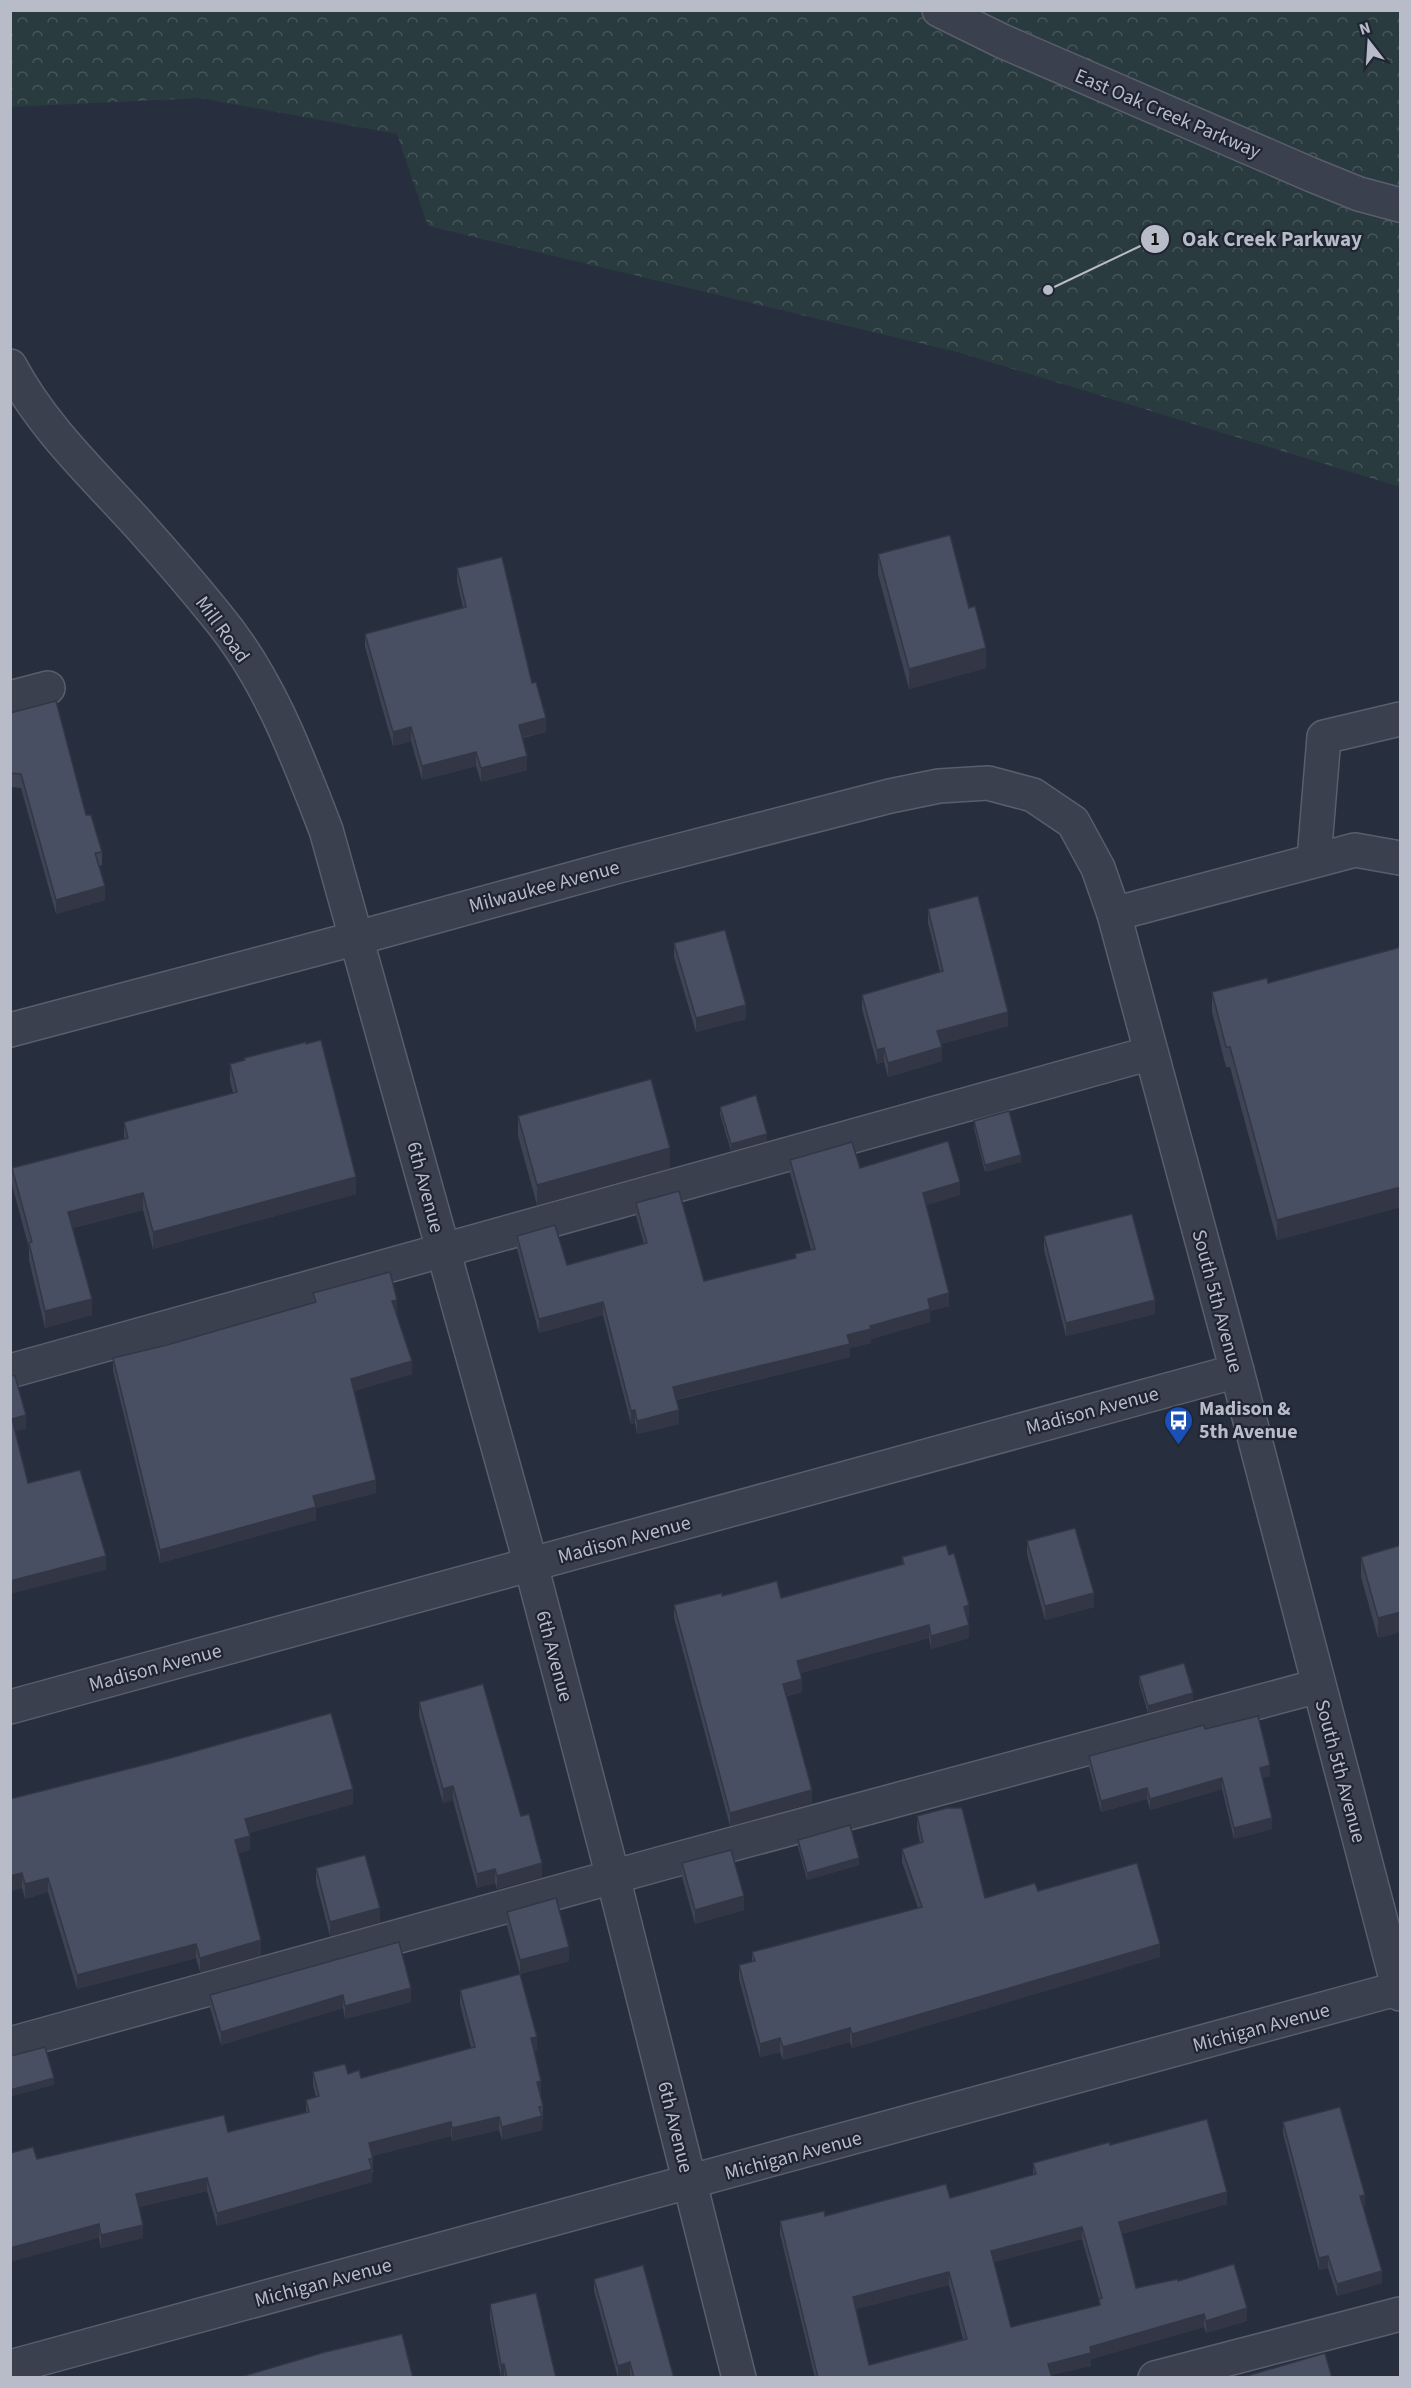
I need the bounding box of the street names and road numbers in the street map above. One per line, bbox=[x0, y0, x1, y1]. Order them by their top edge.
street label: East Oak Creek Parkway bbox=[1070, 62, 1266, 166]
street label: Mill Road bbox=[188, 590, 256, 669]
street label: Milwaukee Avenue bbox=[466, 853, 623, 921]
street label: 6th Avenue bbox=[399, 1139, 451, 1236]
street label: South 5th Avenue bbox=[1184, 1227, 1250, 1376]
street label: Madison Avenue bbox=[1023, 1380, 1162, 1442]
street label: Madison Avenue bbox=[555, 1509, 694, 1571]
street label: 6th Avenue bbox=[528, 1608, 580, 1705]
street label: Madison Avenue bbox=[86, 1637, 225, 1699]
street label: South 5th Avenue bbox=[1307, 1697, 1373, 1846]
street label: Michigan Avenue bbox=[1190, 1996, 1333, 2060]
street label: 6th Avenue bbox=[650, 2079, 700, 2176]
street label: Michigan Avenue bbox=[722, 2124, 865, 2188]
street label: Michigan Avenue bbox=[252, 2251, 395, 2315]

